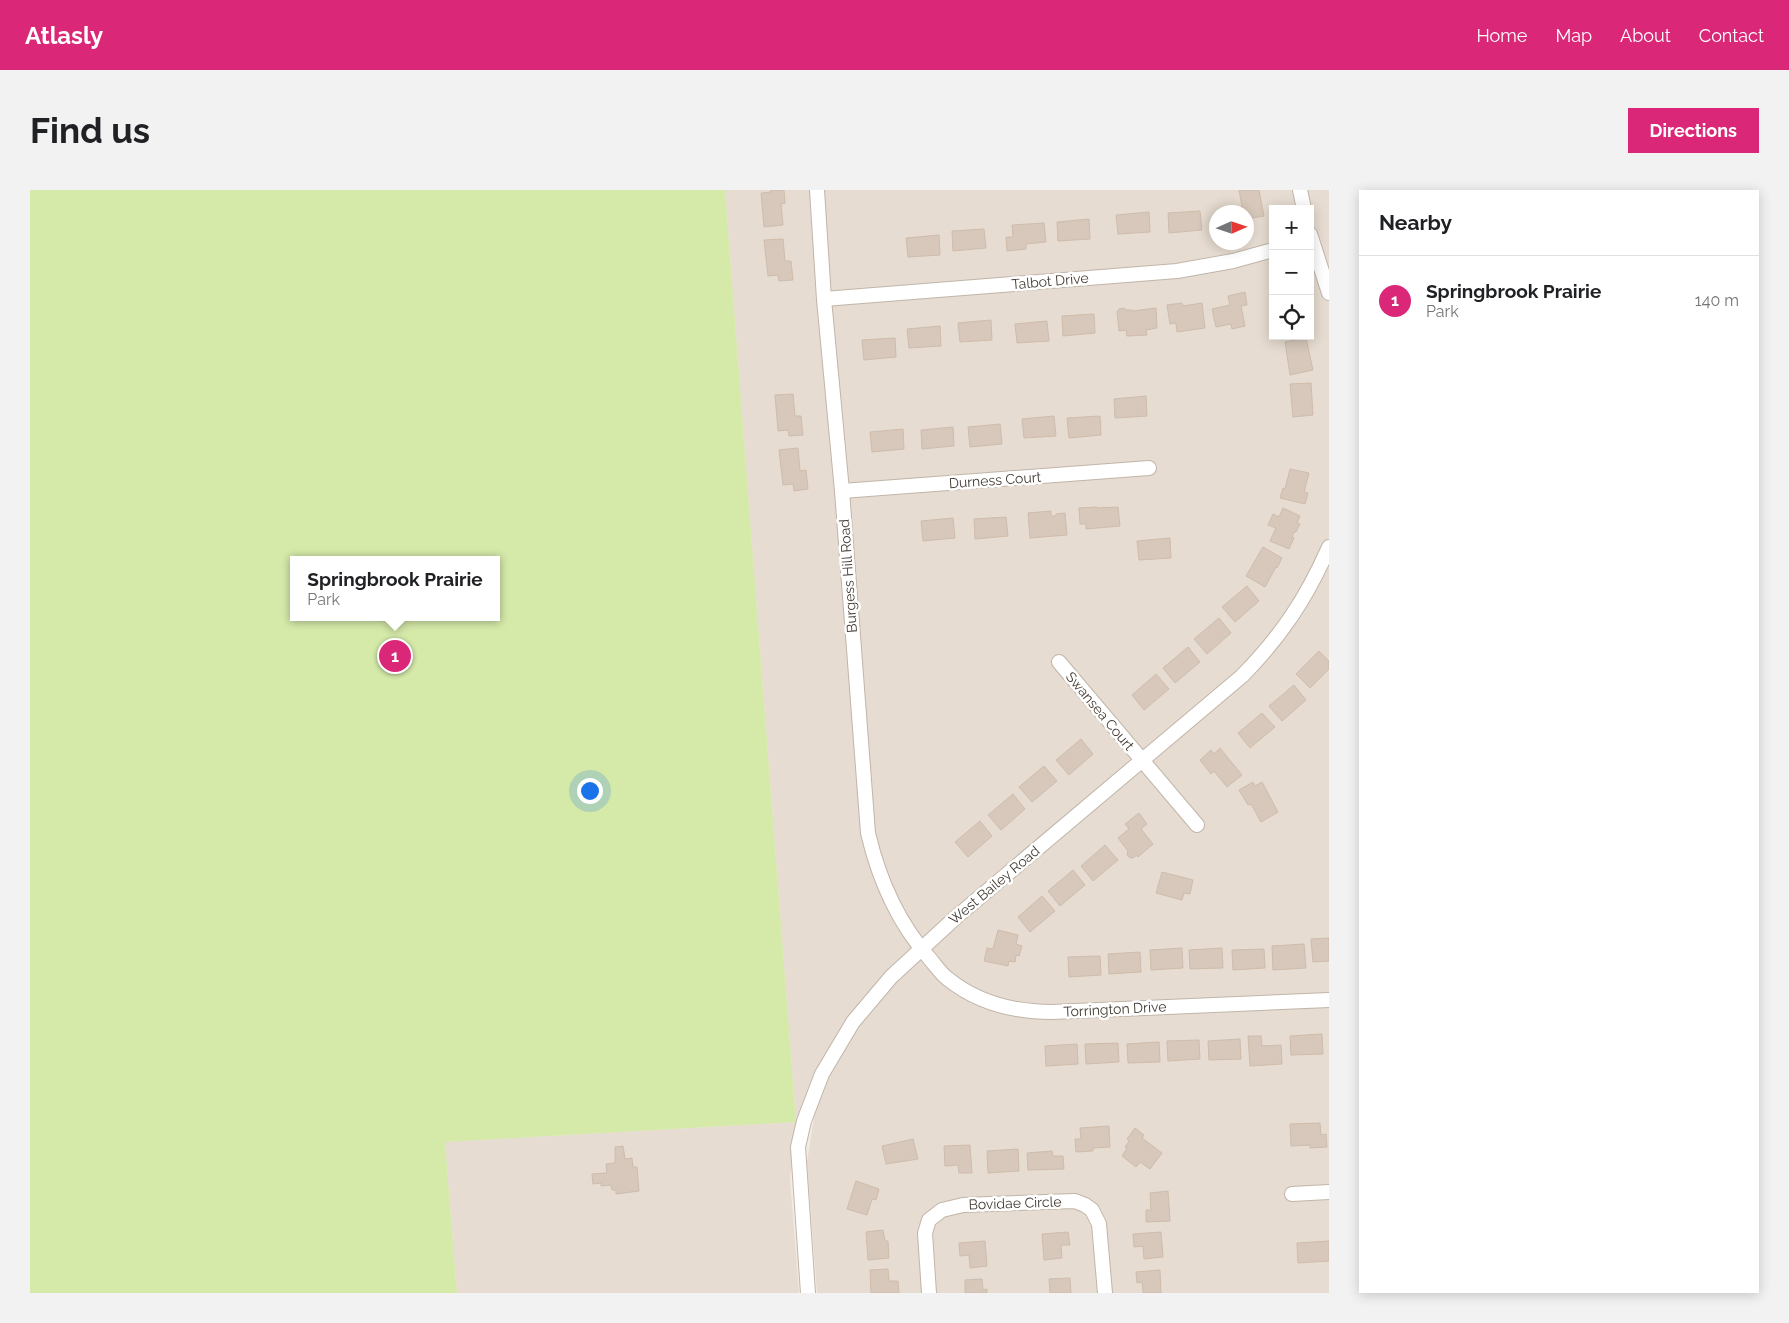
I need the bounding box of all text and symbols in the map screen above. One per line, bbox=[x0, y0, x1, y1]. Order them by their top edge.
text: Atlasly bbox=[25, 21, 103, 50]
text: Home bbox=[1476, 25, 1527, 46]
text: Map bbox=[1555, 25, 1592, 46]
text: About bbox=[1620, 25, 1671, 46]
text: Contact bbox=[1699, 25, 1764, 46]
button: Directions bbox=[1628, 108, 1759, 153]
text: Find us bbox=[30, 110, 150, 151]
north arrow bbox=[1209, 205, 1254, 250]
map controls bbox=[1269, 205, 1314, 340]
button: + bbox=[1269, 205, 1314, 250]
text: Nearby bbox=[1379, 210, 1452, 235]
button: − bbox=[1269, 250, 1314, 295]
street label: Talbot Drive bbox=[1011, 270, 1089, 292]
text: Springbrook Prairie bbox=[1426, 280, 1601, 302]
text: 1 bbox=[1391, 291, 1399, 310]
text: 140 m bbox=[1695, 291, 1739, 310]
button: locate bbox=[1269, 295, 1314, 340]
text: Park bbox=[1426, 302, 1459, 321]
street label: Durness Court bbox=[948, 469, 1042, 491]
street label: Burgess Hill Road bbox=[836, 519, 860, 633]
popup bbox=[290, 556, 500, 621]
text: Springbrook Prairie bbox=[307, 568, 483, 590]
text: Park bbox=[307, 590, 340, 609]
pin: 1 bbox=[379, 637, 411, 675]
street label: Swansea Court bbox=[1063, 669, 1138, 754]
your location bbox=[577, 778, 603, 804]
street label: West Bailey Road bbox=[946, 843, 1042, 927]
street label: Torrington Drive bbox=[1063, 998, 1167, 1020]
street label: Bovidae Circle bbox=[968, 1193, 1062, 1213]

